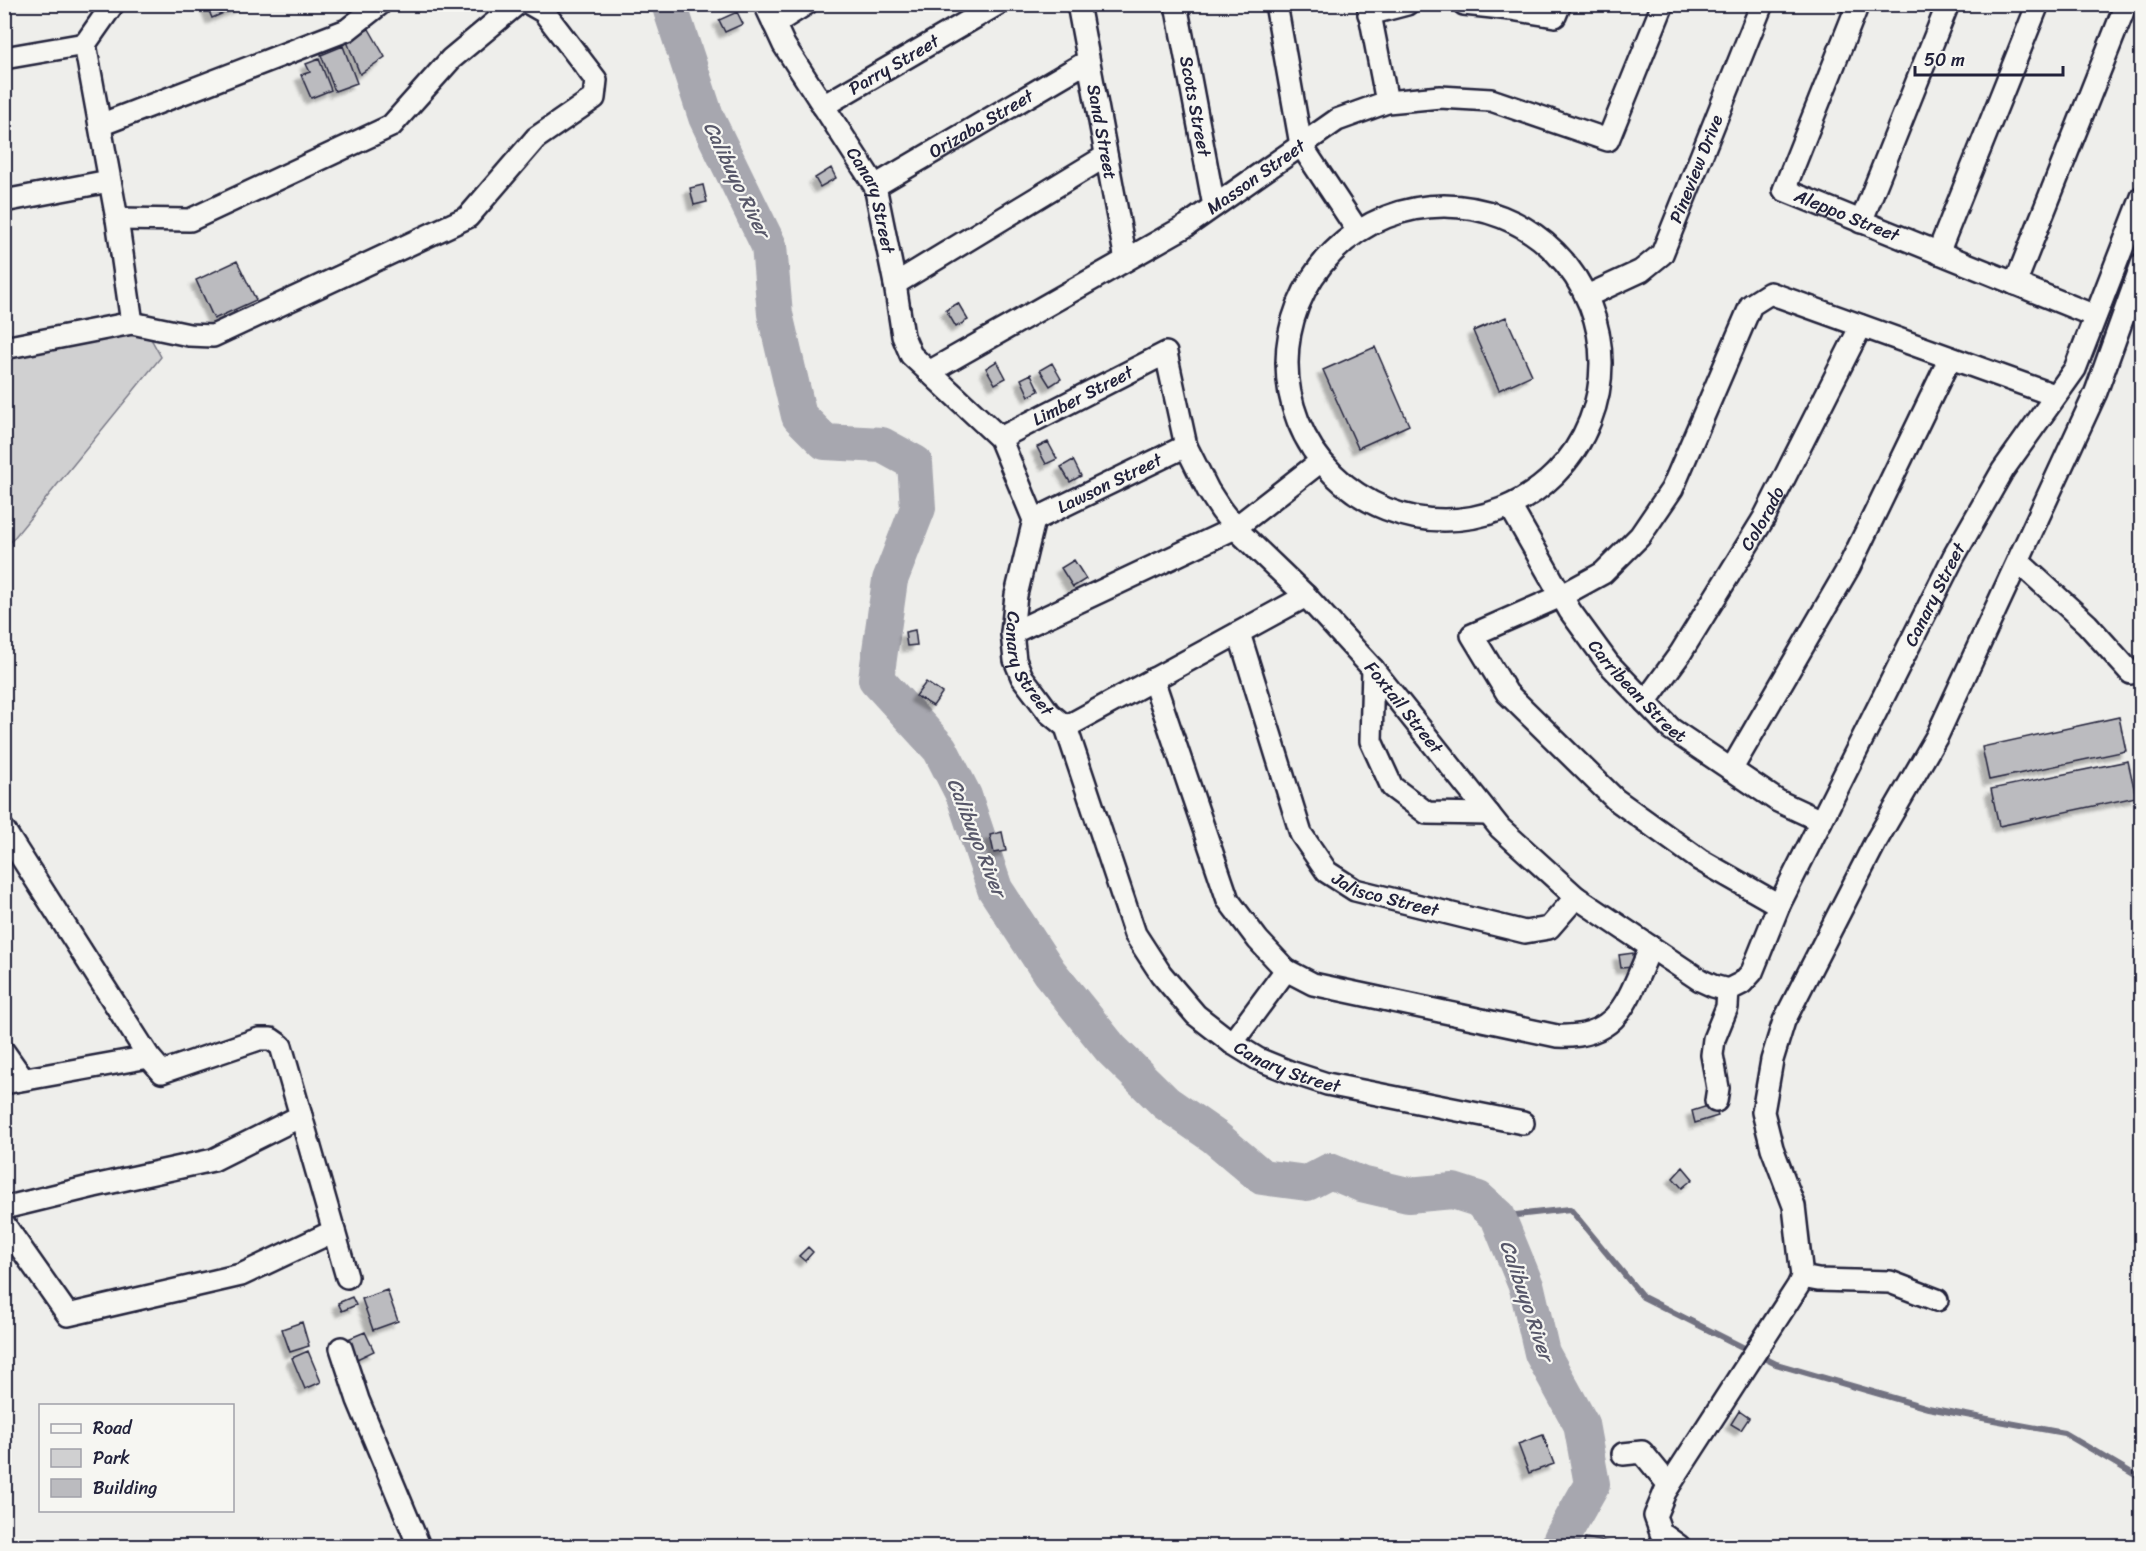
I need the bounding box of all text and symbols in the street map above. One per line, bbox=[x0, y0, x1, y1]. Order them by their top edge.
street label: Parry Street bbox=[842, 25, 946, 104]
scale bar bbox=[1915, 39, 2064, 77]
text: 50 m bbox=[1924, 44, 1965, 76]
street label: Scots Street bbox=[1170, 53, 1220, 160]
street label: Orizaba Street bbox=[922, 80, 1040, 167]
street label: Sand Street bbox=[1077, 81, 1127, 182]
street label: Pineview Drive bbox=[1660, 110, 1732, 228]
water label: Calibuyo River bbox=[693, 115, 781, 247]
street label: Masson Street bbox=[1199, 130, 1313, 223]
street label: Canary Street bbox=[838, 140, 904, 257]
street label: Aleppo Street bbox=[1789, 179, 1905, 251]
street label: Limber Street bbox=[1027, 356, 1140, 435]
street label: Lawson Street bbox=[1051, 444, 1168, 522]
street label: Colorado bbox=[1731, 481, 1793, 557]
street label: Canary Street bbox=[1895, 536, 1975, 652]
street label: Canary Street bbox=[996, 610, 1063, 724]
street label: Carribean Street bbox=[1579, 632, 1694, 752]
street label: Foxtail Street bbox=[1356, 653, 1452, 762]
water label: Calibuyo River bbox=[937, 772, 1018, 905]
street label: Jalisco Street bbox=[1324, 862, 1443, 926]
street label: Canary Street bbox=[1228, 1032, 1344, 1102]
water label: Calibuyo River bbox=[1490, 1235, 1565, 1369]
legend bbox=[39, 1404, 234, 1512]
text: Road bbox=[93, 1412, 133, 1444]
text: Park bbox=[93, 1442, 130, 1474]
text: Building bbox=[93, 1472, 157, 1504]

